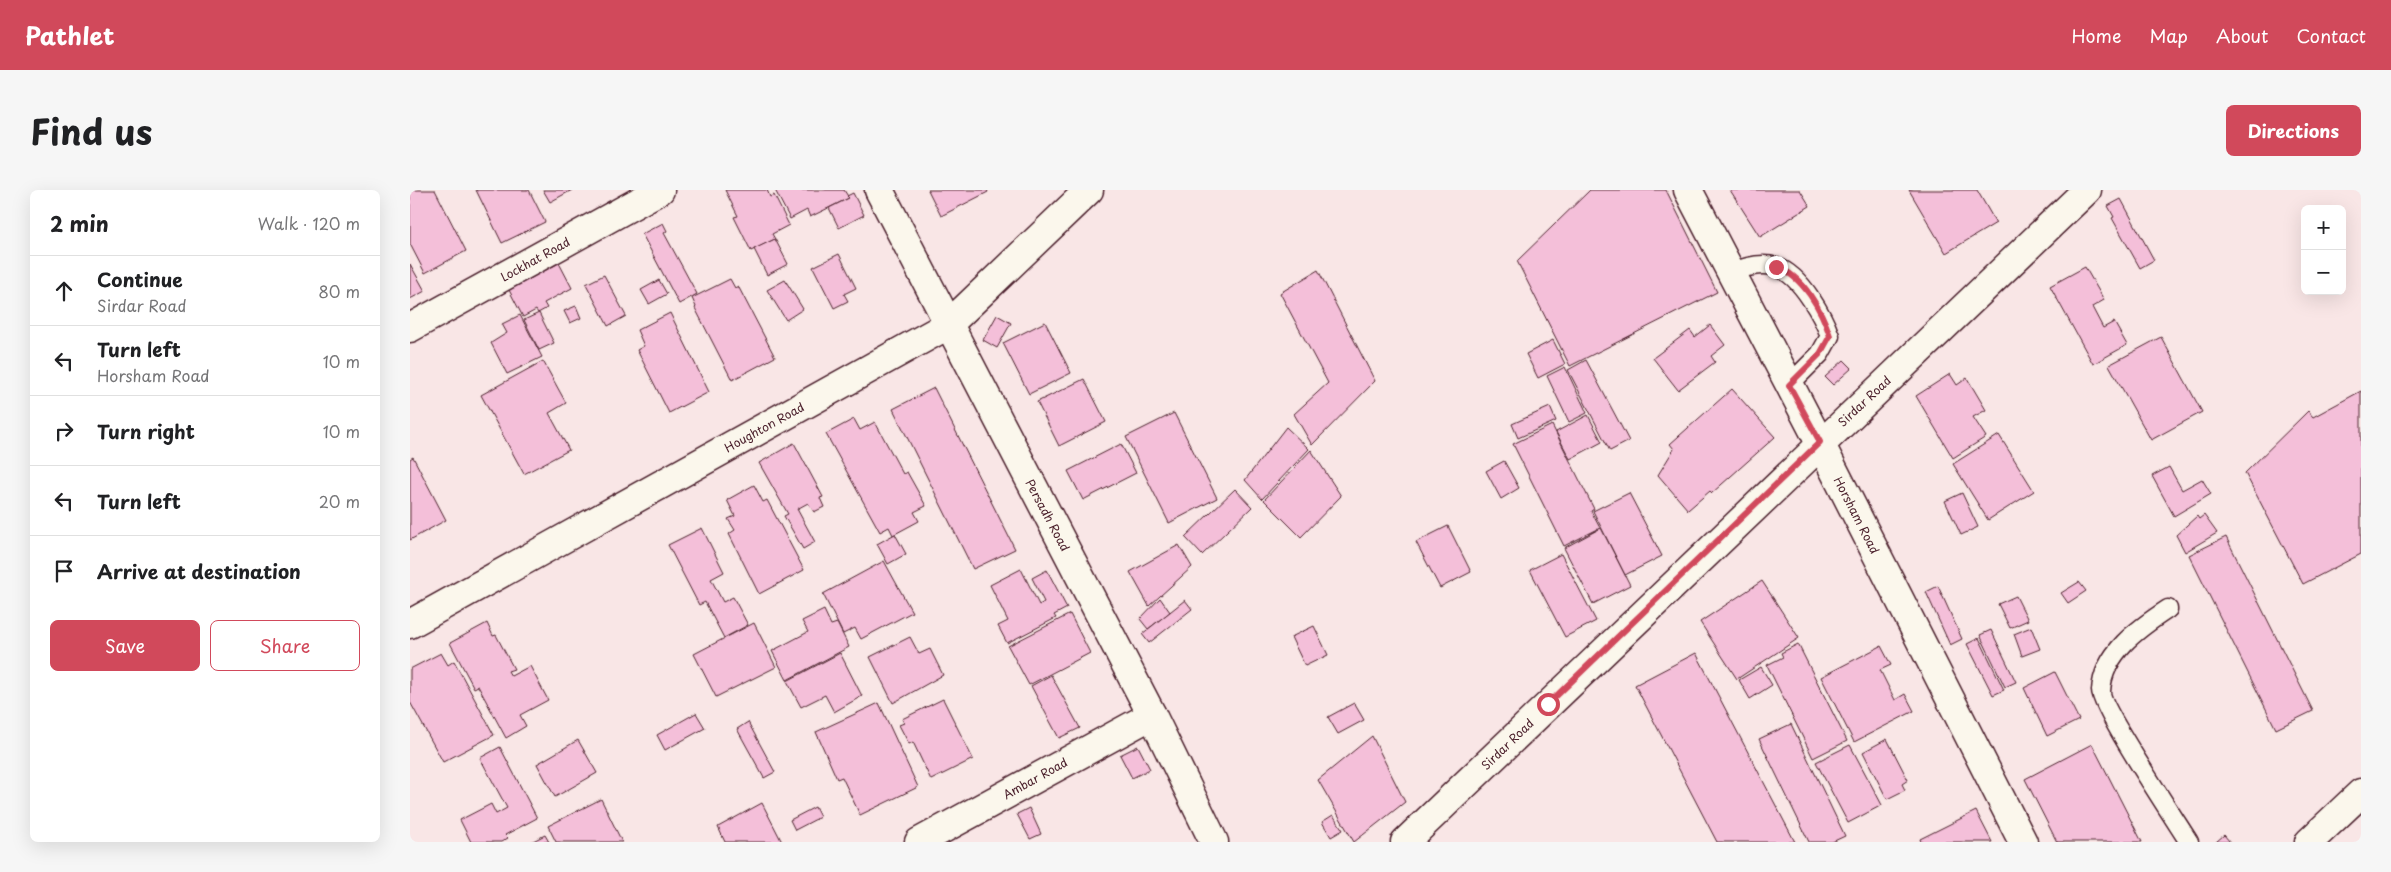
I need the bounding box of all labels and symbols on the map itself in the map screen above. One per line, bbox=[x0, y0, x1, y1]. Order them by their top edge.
street label: Lockhat Road bbox=[497, 232, 573, 286]
route end bbox=[1765, 256, 1788, 279]
street label: Sirdar Road bbox=[1833, 371, 1895, 430]
street label: Houghton Road bbox=[721, 398, 807, 456]
street label: Horsham Road bbox=[1830, 473, 1884, 557]
street label: Persadh Road bbox=[1021, 476, 1075, 554]
route start bbox=[1537, 693, 1560, 716]
street label: Sirdar Road bbox=[1477, 714, 1538, 774]
street label: Ambar Road bbox=[999, 753, 1071, 803]

